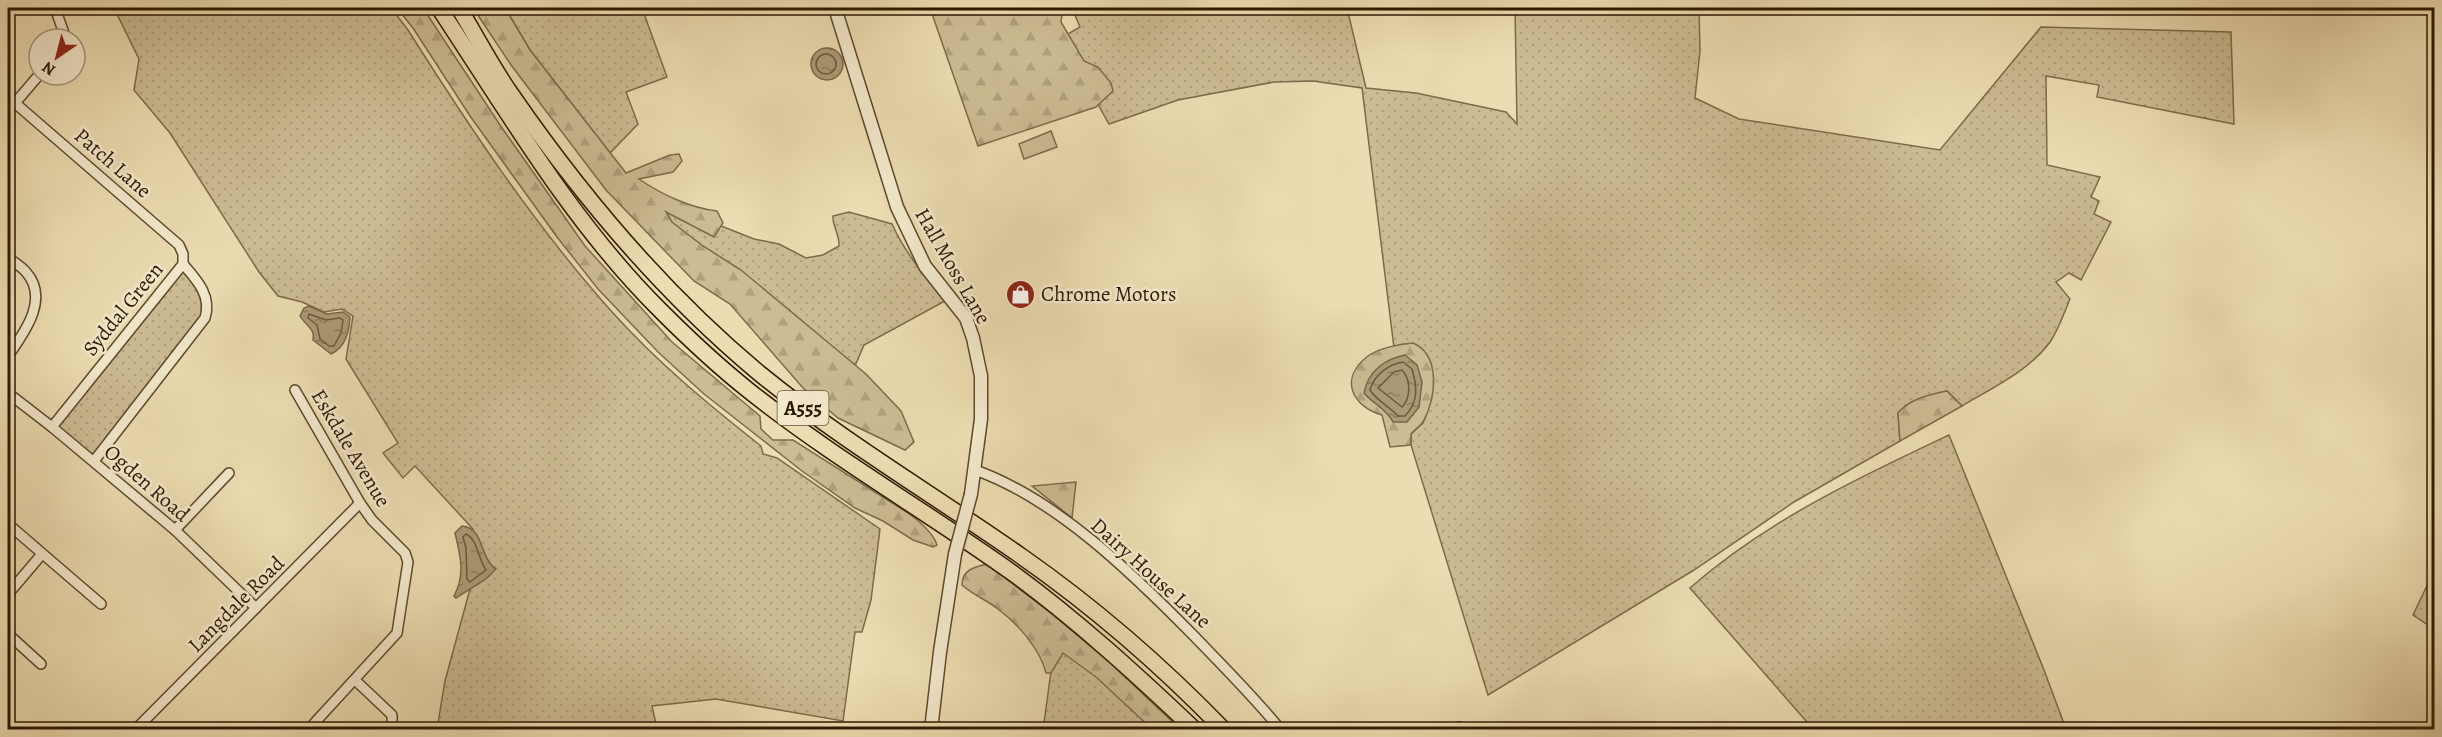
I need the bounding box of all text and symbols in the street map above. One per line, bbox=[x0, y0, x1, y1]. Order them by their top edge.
north arrow bbox=[27, 27, 87, 87]
text: N bbox=[38, 56, 60, 81]
street label: Patch Lane bbox=[69, 122, 157, 204]
street label: Hall Moss Lane bbox=[908, 203, 998, 329]
street label: Syddal Green bbox=[77, 256, 169, 362]
shop icon: Chrome Motors bbox=[1004, 278, 1036, 310]
place label: Chrome Motors bbox=[1041, 280, 1176, 308]
street label: Eskdale Avenue bbox=[305, 384, 397, 512]
road number: A555 bbox=[778, 391, 828, 425]
street label: Ogden Road bbox=[98, 438, 196, 529]
street label: Dairy House Lane bbox=[1085, 511, 1217, 635]
street label: Langdale Road bbox=[182, 549, 291, 658]

